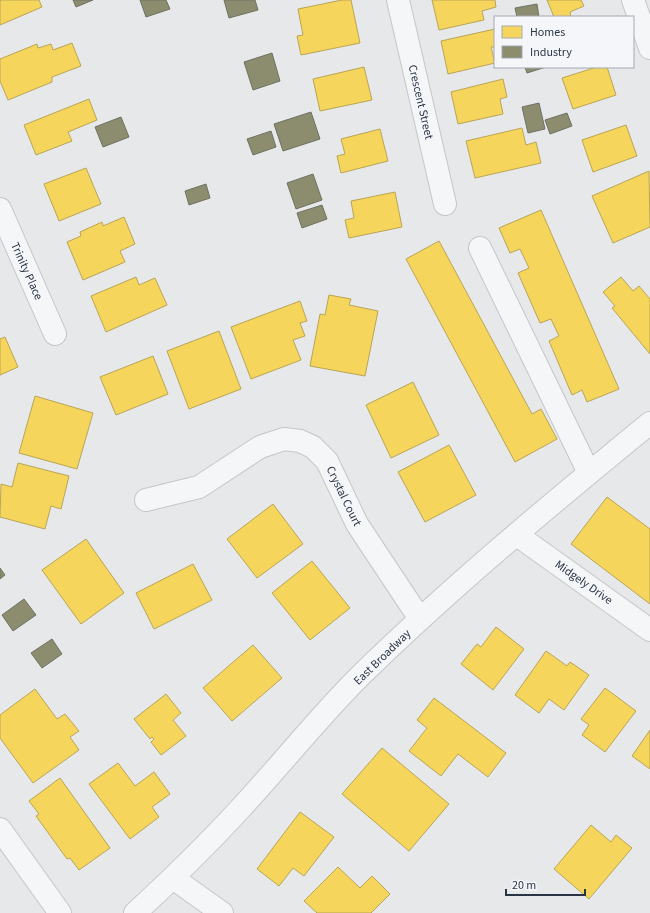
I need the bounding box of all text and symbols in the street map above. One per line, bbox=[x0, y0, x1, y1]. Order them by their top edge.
legend bbox=[494, 16, 634, 68]
text: Homes bbox=[530, 24, 565, 41]
text: Industry bbox=[530, 44, 572, 61]
street label: Crescent Street bbox=[404, 63, 437, 141]
street label: Trinity Place bbox=[6, 240, 47, 303]
street label: Crystal Court bbox=[322, 463, 365, 529]
street label: Midgely Drive bbox=[551, 556, 616, 609]
street label: East Broadway bbox=[350, 625, 415, 689]
scale bar bbox=[506, 871, 585, 897]
text: 20 m bbox=[512, 877, 536, 894]

